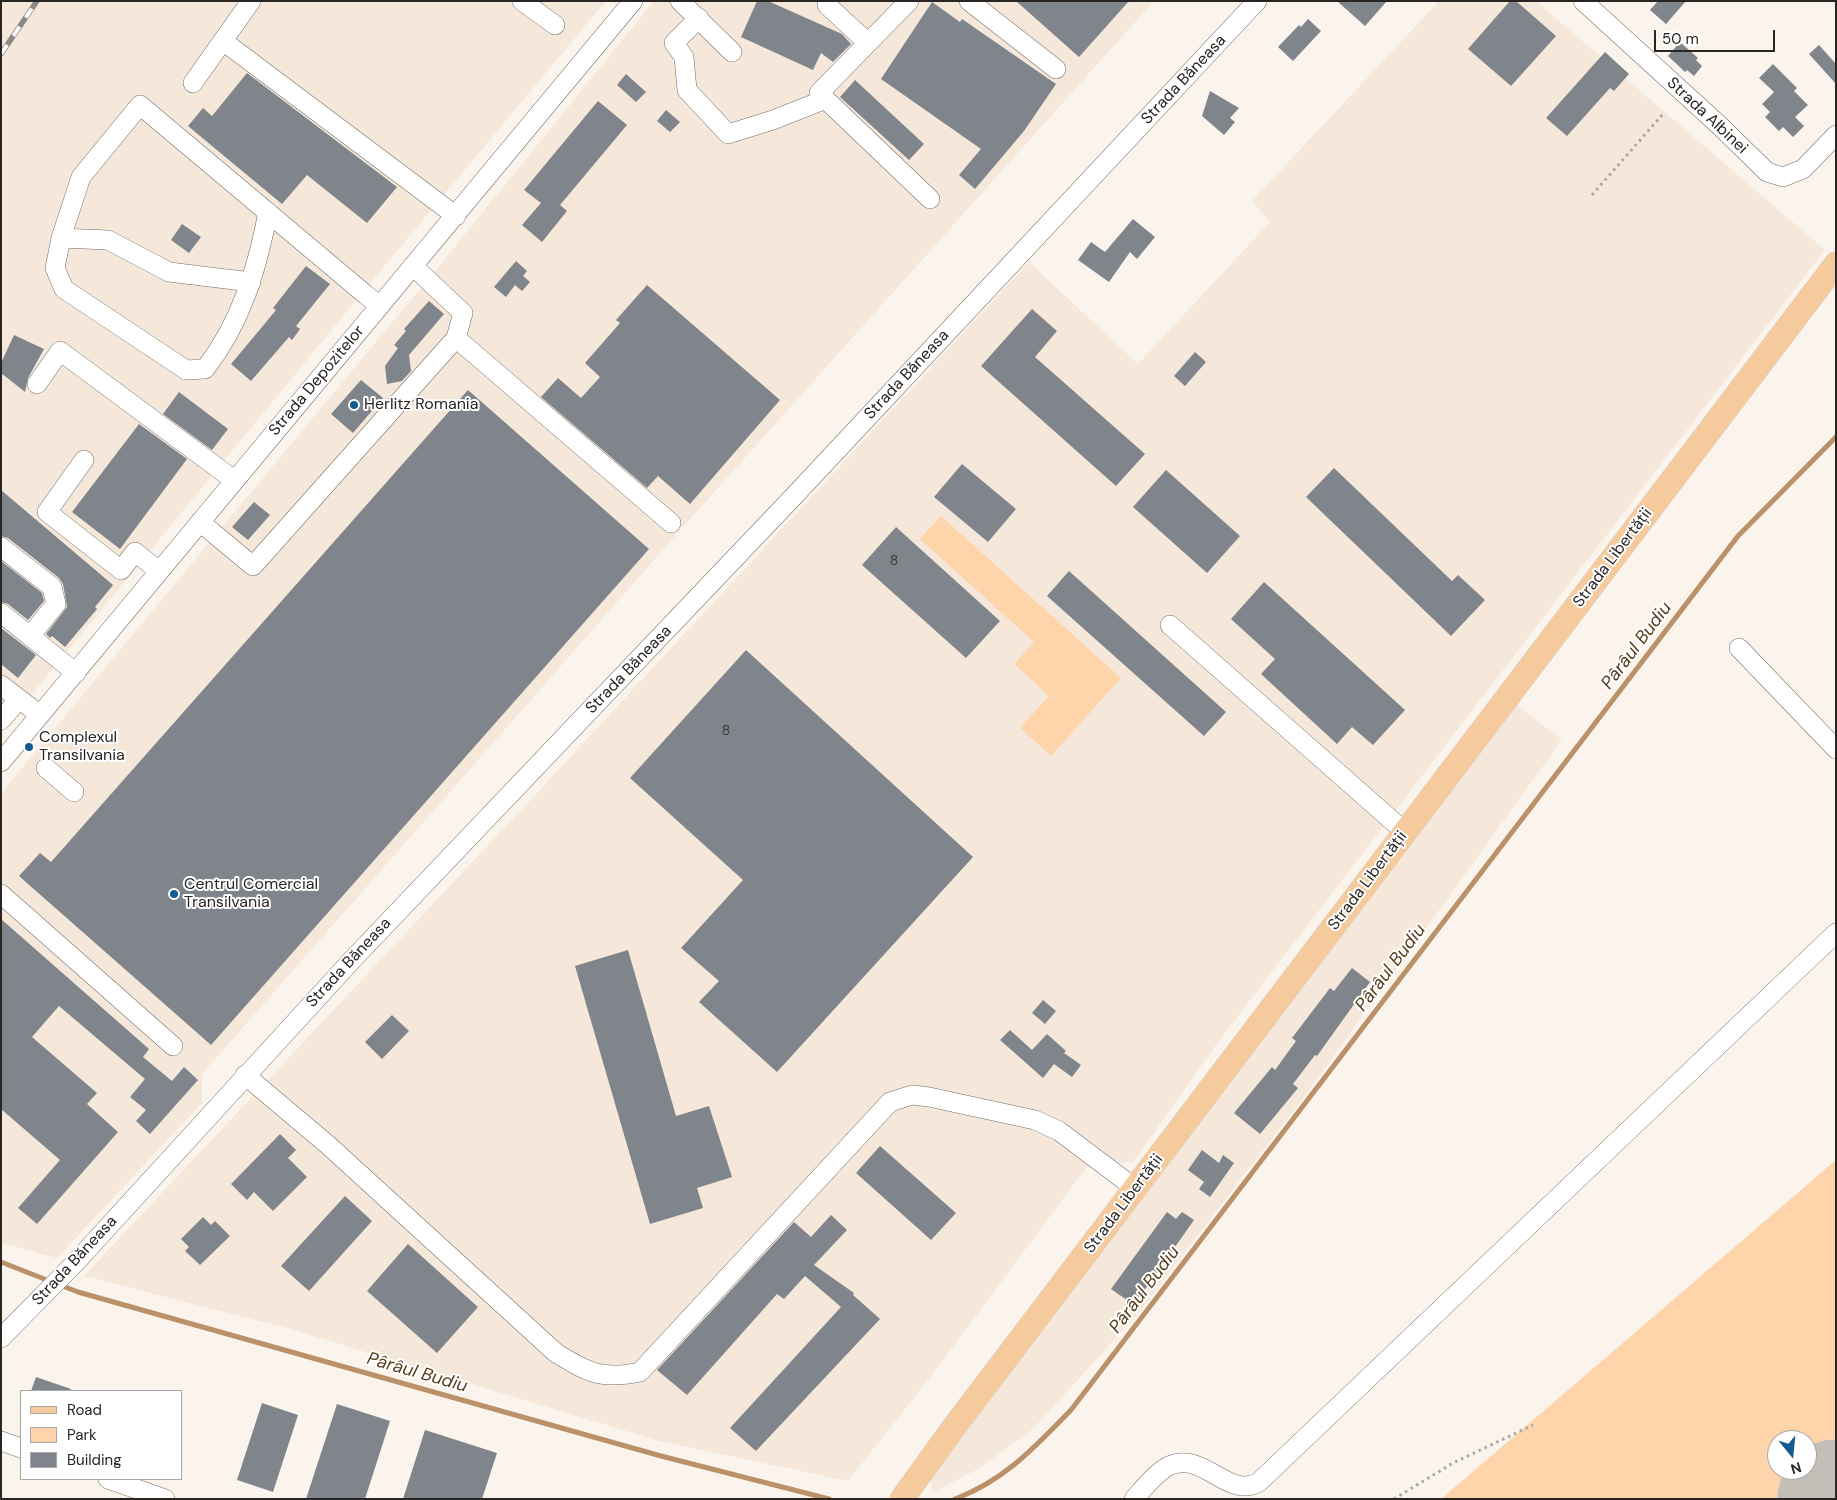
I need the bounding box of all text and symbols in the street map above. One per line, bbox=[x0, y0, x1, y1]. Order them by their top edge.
scale bar bbox=[1657, 20, 1778, 52]
text: 50 m bbox=[1662, 29, 1699, 49]
street label: Strada Băneasa bbox=[1138, 31, 1230, 129]
street label: Strada Albinei bbox=[1663, 74, 1751, 158]
street label: Strada Depozitelor bbox=[265, 322, 369, 440]
street label: Strada Băneasa bbox=[861, 326, 953, 424]
place label: Herlitz Romania bbox=[364, 395, 478, 415]
marker: Herlitz Romania bbox=[348, 399, 360, 411]
street label: Strada Libertății bbox=[1569, 505, 1657, 611]
house number: 8 bbox=[890, 553, 898, 569]
water label: Pârâul Budiu bbox=[1597, 598, 1677, 694]
street label: Strada Băneasa bbox=[582, 622, 676, 718]
house number: 8 bbox=[722, 723, 730, 739]
place label: Complexul Transilvania bbox=[39, 728, 125, 766]
marker: Complexul Transilvania bbox=[23, 741, 35, 753]
street label: Strada Libertății bbox=[1324, 828, 1412, 934]
place label: Centrul Comercial Transilvania bbox=[184, 875, 318, 913]
marker: Centrul Comercial Transilvania bbox=[168, 888, 180, 900]
street label: Strada Băneasa bbox=[303, 914, 395, 1012]
water label: Pârâul Budiu bbox=[1351, 920, 1431, 1016]
street label: Strada Libertății bbox=[1080, 1151, 1168, 1257]
street label: Strada Băneasa bbox=[29, 1212, 121, 1310]
water label: Pârâul Budiu bbox=[1105, 1242, 1185, 1338]
water label: Pârâul Budiu bbox=[364, 1348, 470, 1398]
legend bbox=[20, 1390, 182, 1480]
text: Road bbox=[67, 1400, 102, 1420]
text: Park bbox=[67, 1425, 97, 1445]
north arrow bbox=[1767, 1430, 1817, 1480]
text: Building bbox=[67, 1450, 122, 1470]
text: N bbox=[1789, 1458, 1804, 1478]

